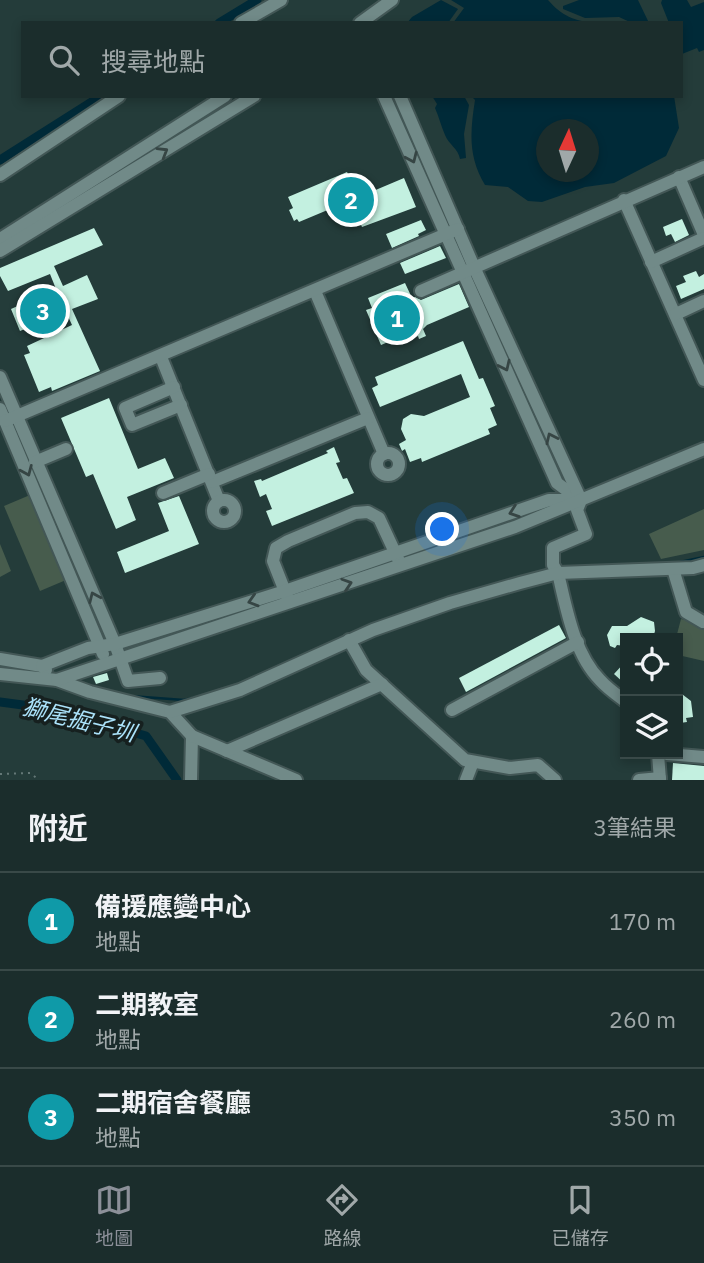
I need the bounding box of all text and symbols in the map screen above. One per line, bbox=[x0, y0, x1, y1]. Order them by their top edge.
search box bbox=[21, 21, 683, 98]
icon: search bbox=[45, 41, 83, 79]
text: 搜尋地點 bbox=[101, 44, 205, 78]
north arrow bbox=[536, 119, 599, 182]
one-way arrow bbox=[155, 147, 168, 160]
one-way arrow bbox=[404, 151, 418, 164]
pin: 2 bbox=[328, 174, 374, 226]
pin: 3 bbox=[20, 285, 66, 337]
pin: 1 bbox=[374, 292, 420, 344]
one-way arrow bbox=[497, 359, 511, 371]
one-way arrow bbox=[546, 433, 560, 445]
one-way arrow bbox=[18, 465, 32, 477]
one-way arrow bbox=[509, 504, 521, 518]
your location bbox=[425, 512, 459, 546]
one-way arrow bbox=[340, 578, 353, 592]
one-way arrow bbox=[88, 592, 102, 604]
one-way arrow bbox=[247, 593, 259, 607]
map controls bbox=[620, 633, 683, 759]
button: locate bbox=[620, 633, 683, 696]
water label: 獅尾掘子圳 bbox=[20, 691, 142, 748]
button: layers bbox=[620, 696, 683, 759]
text: 附近 bbox=[28, 808, 88, 847]
text: 3筆結果 bbox=[593, 812, 676, 842]
text: 備援應變中心 bbox=[95, 889, 251, 923]
text: 1 bbox=[44, 906, 58, 936]
text: 170 m bbox=[609, 906, 676, 936]
text: 地點 bbox=[95, 926, 141, 956]
text: 二期教室 bbox=[95, 987, 199, 1021]
text: 2 bbox=[44, 1004, 58, 1034]
text: 260 m bbox=[609, 1004, 676, 1034]
text: 地點 bbox=[95, 1024, 141, 1054]
text: 二期宿舍餐廳 bbox=[95, 1085, 251, 1119]
text: 3 bbox=[44, 1102, 58, 1132]
text: 350 m bbox=[609, 1102, 676, 1132]
text: 地點 bbox=[95, 1122, 141, 1152]
tab: 地圖 bbox=[95, 1181, 133, 1250]
tab: 路線 bbox=[323, 1181, 362, 1250]
tab: 已儲存 bbox=[552, 1181, 609, 1250]

